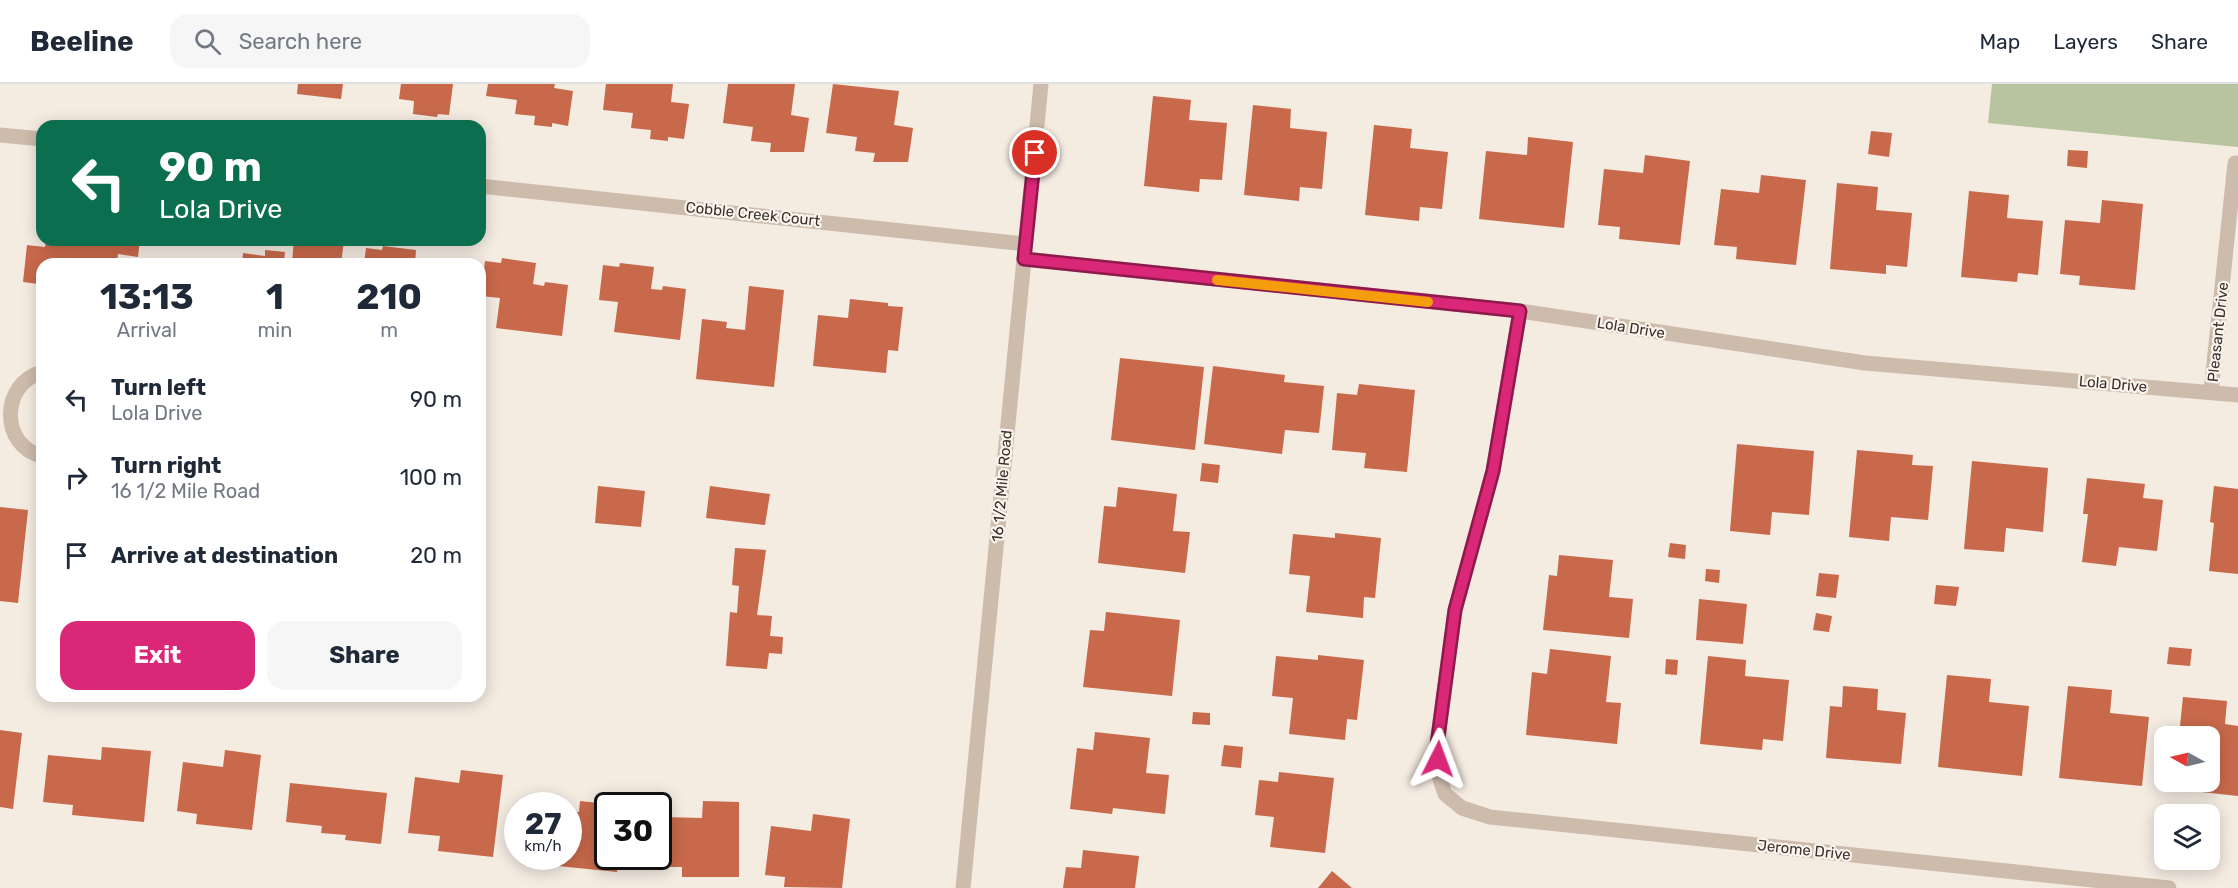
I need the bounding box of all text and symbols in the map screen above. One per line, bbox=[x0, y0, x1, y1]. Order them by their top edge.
search box bbox=[170, 14, 590, 68]
text: Beeline bbox=[30, 25, 134, 58]
icon: search bbox=[191, 25, 224, 58]
text: Search here bbox=[239, 28, 362, 55]
text: Map bbox=[1979, 29, 2020, 54]
text: Layers bbox=[2053, 29, 2118, 54]
text: Share bbox=[2151, 29, 2208, 54]
pin bbox=[1009, 127, 1060, 178]
icon: arrive bbox=[1018, 136, 1051, 169]
text: 90 m bbox=[159, 142, 262, 192]
icon: left bbox=[60, 144, 138, 222]
text: Lola Drive bbox=[159, 193, 282, 225]
street label: Cobble Creek Court bbox=[685, 198, 821, 230]
text: 13:13 bbox=[100, 275, 194, 318]
text: 1 bbox=[266, 275, 284, 318]
text: 210 bbox=[356, 275, 422, 318]
street label: Pleasant Drive bbox=[2204, 281, 2232, 383]
street label: Lola Drive bbox=[1596, 314, 1666, 342]
text: Arrival bbox=[117, 318, 177, 342]
text: min bbox=[258, 318, 292, 342]
text: m bbox=[380, 318, 398, 342]
street label: Lola Drive bbox=[2078, 372, 2148, 396]
text: Turn left bbox=[111, 374, 206, 401]
icon: left bbox=[60, 383, 93, 416]
text: 90 m bbox=[410, 386, 462, 413]
text: Lola Drive bbox=[111, 401, 202, 425]
street label: 16 1/2 Mile Road bbox=[988, 429, 1016, 543]
text: Turn right bbox=[111, 452, 221, 479]
icon: right bbox=[60, 461, 93, 494]
text: 100 m bbox=[400, 464, 462, 491]
text: 16 1/2 Mile Road bbox=[111, 479, 260, 503]
icon: arrive bbox=[60, 539, 93, 572]
text: Arrive at destination bbox=[111, 542, 338, 569]
text: 20 m bbox=[410, 542, 462, 569]
button: Exit bbox=[60, 621, 255, 690]
button: Share bbox=[267, 621, 462, 690]
north arrow bbox=[2154, 726, 2220, 792]
map controls bbox=[2154, 726, 2220, 870]
position arrow bbox=[1406, 727, 1470, 791]
speed limit sign: 30 bbox=[594, 792, 672, 870]
button: layers bbox=[2154, 804, 2220, 870]
text: 27 bbox=[525, 806, 561, 842]
street label: Jerome Drive bbox=[1757, 836, 1851, 864]
text: km/h bbox=[524, 837, 562, 855]

